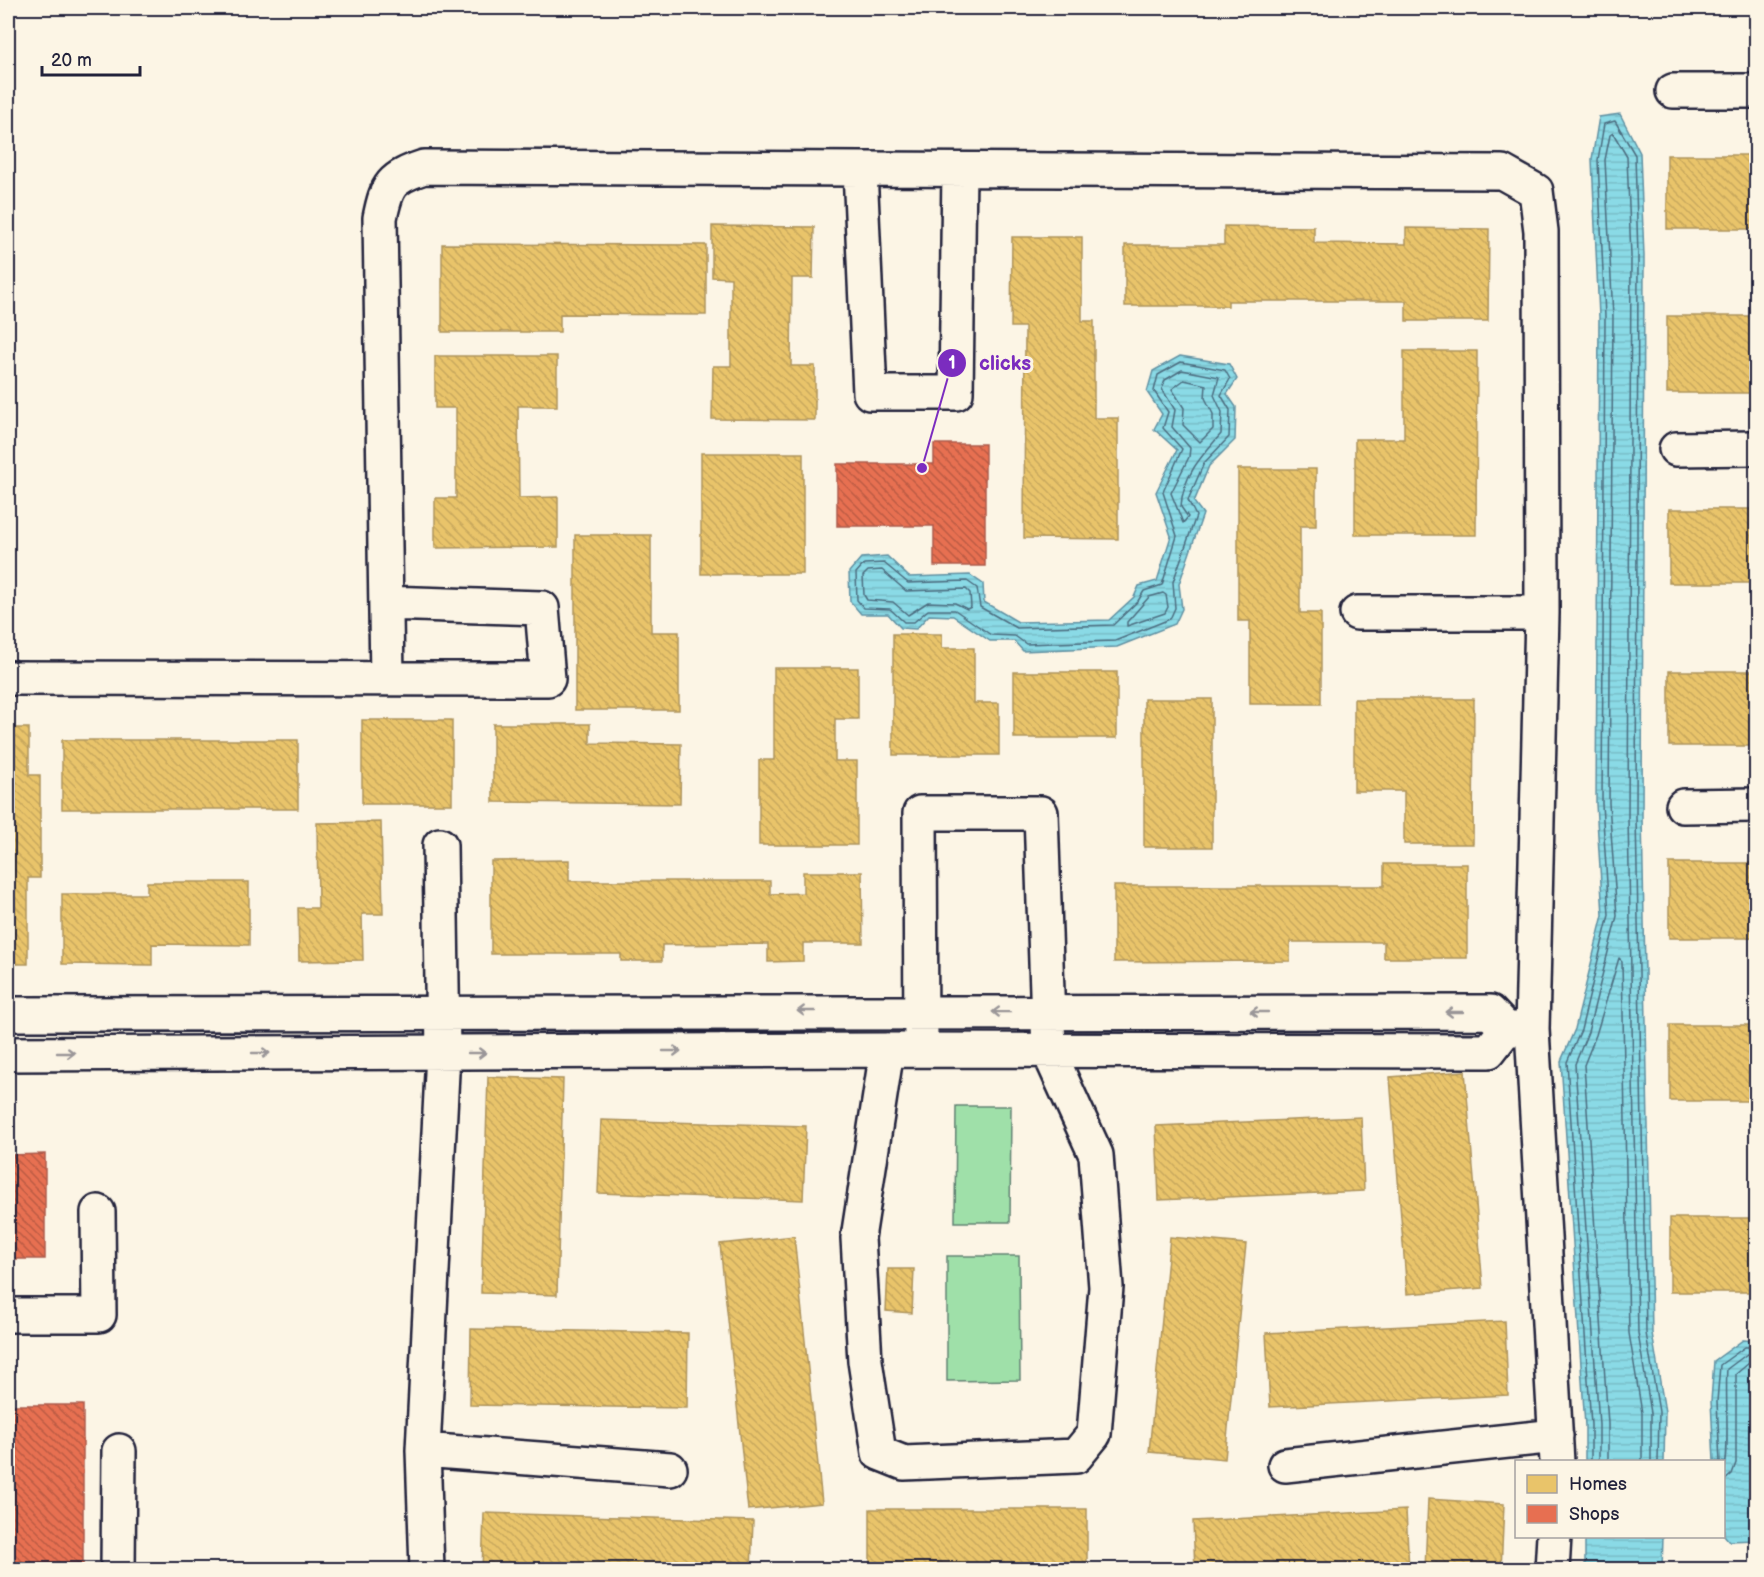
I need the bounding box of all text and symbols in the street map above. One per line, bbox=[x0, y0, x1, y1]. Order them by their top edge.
scale bar bbox=[42, 39, 140, 77]
text: 20 m bbox=[51, 50, 92, 71]
callout: clicks bbox=[937, 344, 1043, 382]
text: clicks bbox=[979, 352, 1031, 376]
text: 1 bbox=[948, 353, 956, 374]
one-way arrow bbox=[797, 1005, 817, 1017]
one-way arrow bbox=[992, 1006, 1012, 1018]
one-way arrow bbox=[1250, 1006, 1270, 1018]
one-way arrow bbox=[1445, 1006, 1465, 1018]
one-way arrow bbox=[661, 1045, 681, 1057]
one-way arrow bbox=[55, 1047, 75, 1059]
one-way arrow bbox=[250, 1047, 270, 1059]
one-way arrow bbox=[466, 1047, 486, 1059]
legend bbox=[1515, 1460, 1725, 1538]
text: Homes bbox=[1569, 1474, 1627, 1495]
text: Shops bbox=[1569, 1504, 1620, 1525]

